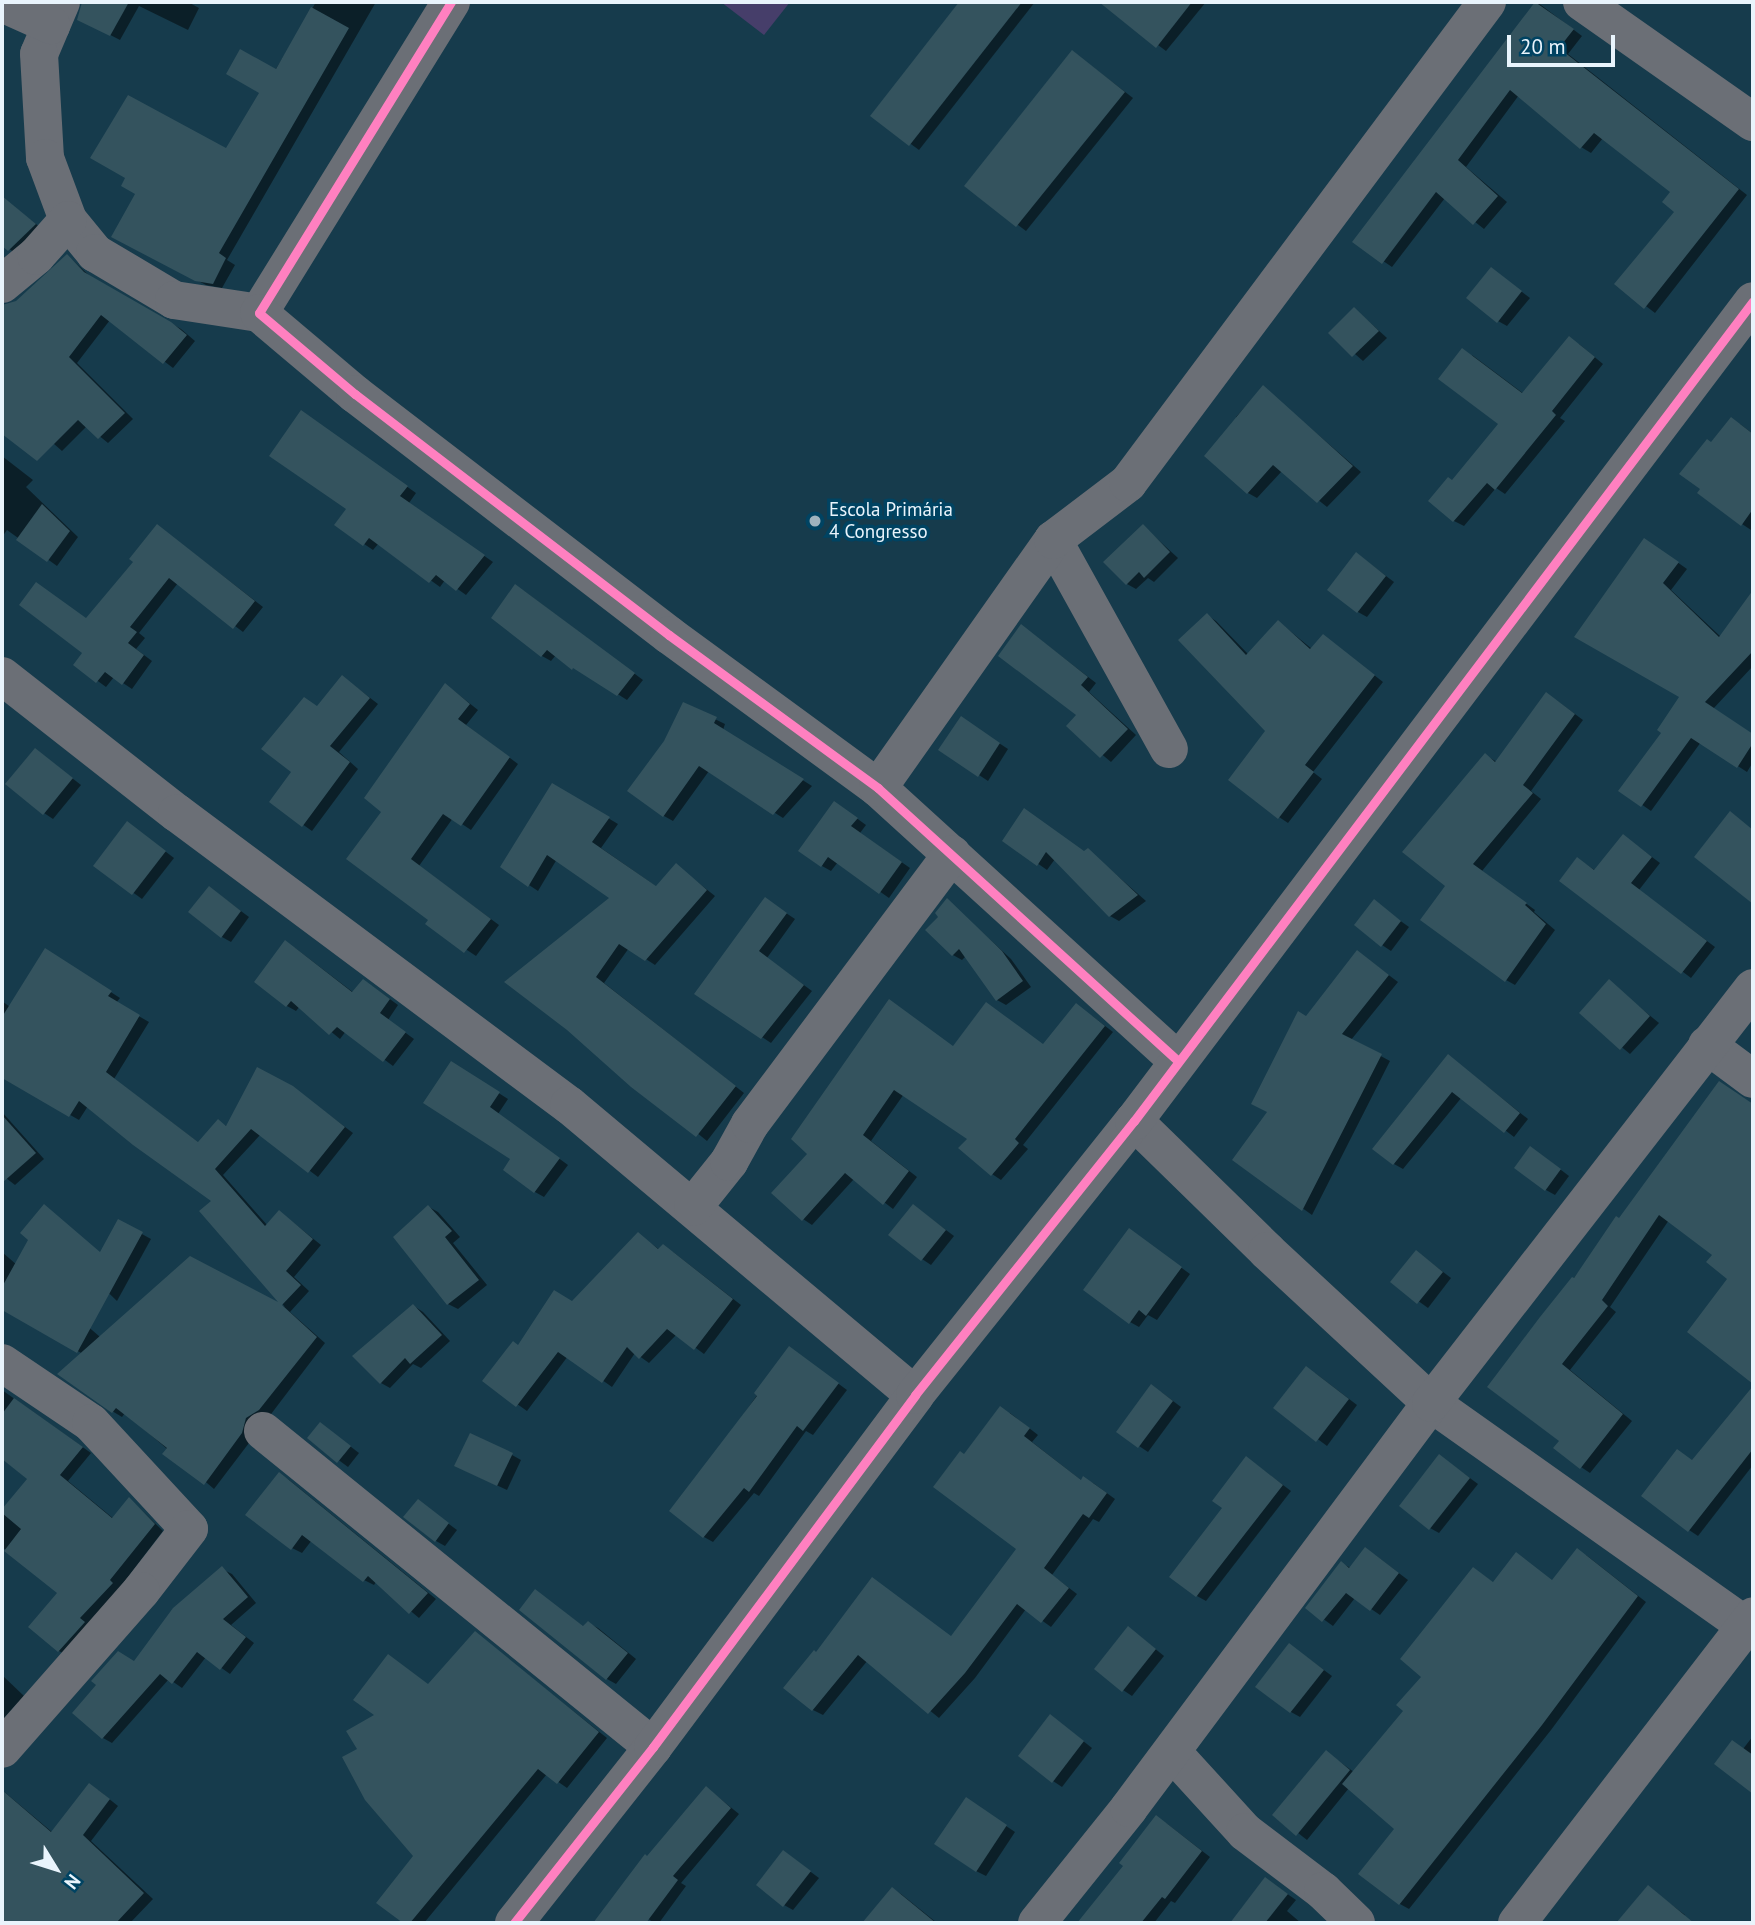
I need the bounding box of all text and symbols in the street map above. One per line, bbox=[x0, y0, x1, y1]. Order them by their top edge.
scale bar bbox=[1510, 21, 1618, 65]
text: 20 m bbox=[1520, 33, 1566, 60]
place label: Escola Primária 4 Congresso bbox=[829, 499, 953, 543]
marker: Escola Primária 4 Congresso bbox=[807, 513, 823, 529]
north arrow bbox=[21, 1834, 91, 1904]
text: N bbox=[59, 1870, 86, 1894]

